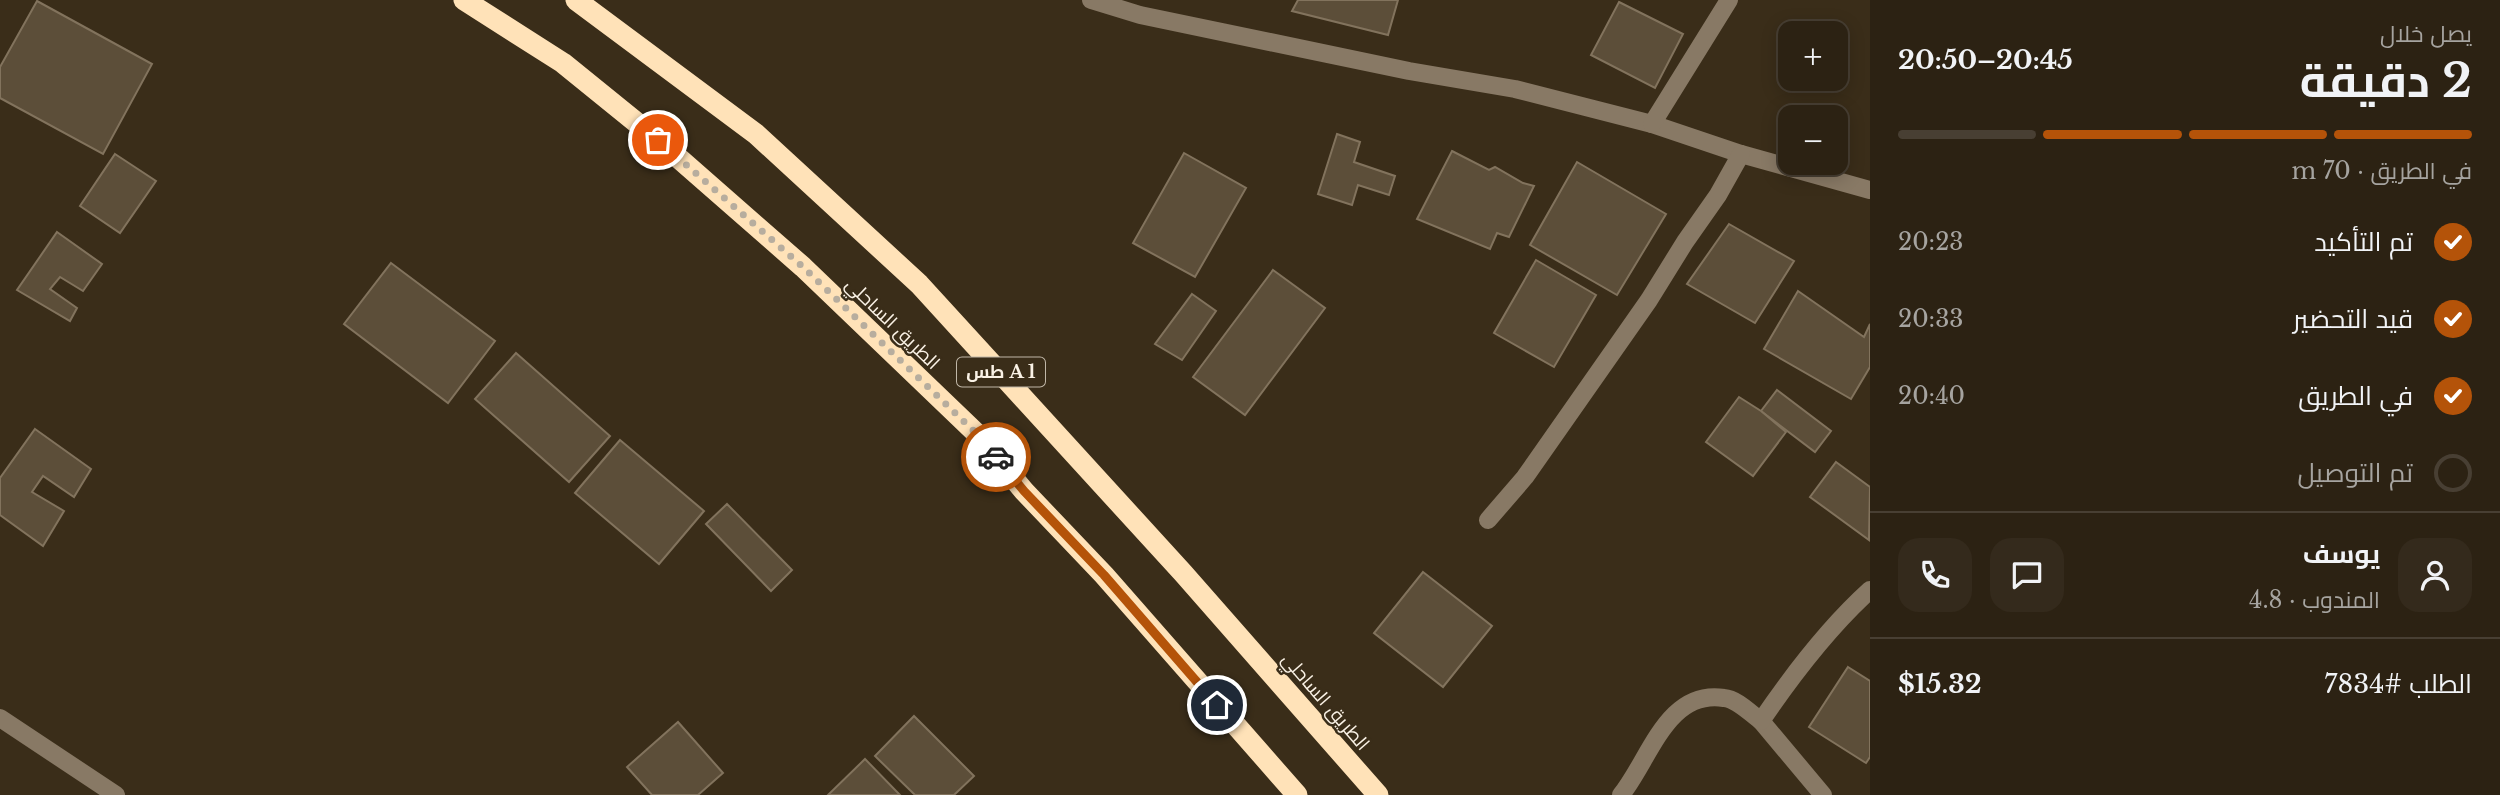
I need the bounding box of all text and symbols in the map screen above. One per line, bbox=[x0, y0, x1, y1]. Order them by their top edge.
text: يصل خلال bbox=[2380, 20, 2472, 48]
map controls bbox=[1778, 21, 1848, 175]
button: + bbox=[1778, 21, 1848, 91]
text: 20:45–20:50 bbox=[1898, 44, 2073, 76]
text: 2 دقيقة bbox=[2300, 52, 2472, 109]
button: − bbox=[1778, 105, 1848, 175]
pin bbox=[628, 110, 688, 170]
icon: bag bbox=[639, 121, 677, 159]
text: في الطريق · 70 m bbox=[2291, 157, 2472, 185]
icon: check bbox=[2434, 223, 2472, 261]
text: تم التأكيد bbox=[2314, 226, 2413, 258]
text: 20:23 bbox=[1898, 228, 1963, 256]
street label: الطريق الساحلي bbox=[839, 273, 945, 376]
icon: check bbox=[2434, 300, 2472, 338]
text: قيد التحضير bbox=[2293, 303, 2413, 335]
text: 20:33 bbox=[1898, 305, 1963, 333]
road number: طس A 1 bbox=[957, 358, 1045, 386]
icon: check bbox=[2434, 377, 2472, 415]
text: في الطريق bbox=[2298, 380, 2413, 412]
text: 20:40 bbox=[1898, 382, 1965, 410]
courier bbox=[961, 422, 1031, 492]
icon: car bbox=[977, 438, 1015, 476]
text: تم التوصيل bbox=[2298, 457, 2413, 489]
button: phone bbox=[1898, 538, 1972, 612]
button: chat bbox=[1990, 538, 2064, 612]
text: يوسف bbox=[2303, 538, 2380, 570]
button: person bbox=[2398, 538, 2472, 612]
text: المندوب · 4.8 bbox=[2249, 586, 2380, 614]
street label: الطريق الساحلي bbox=[1275, 648, 1374, 757]
text: $15.32 bbox=[1898, 668, 1982, 700]
text: الطلب #7834 bbox=[2324, 668, 2472, 700]
pin bbox=[1187, 675, 1247, 735]
icon: home bbox=[1198, 686, 1236, 724]

